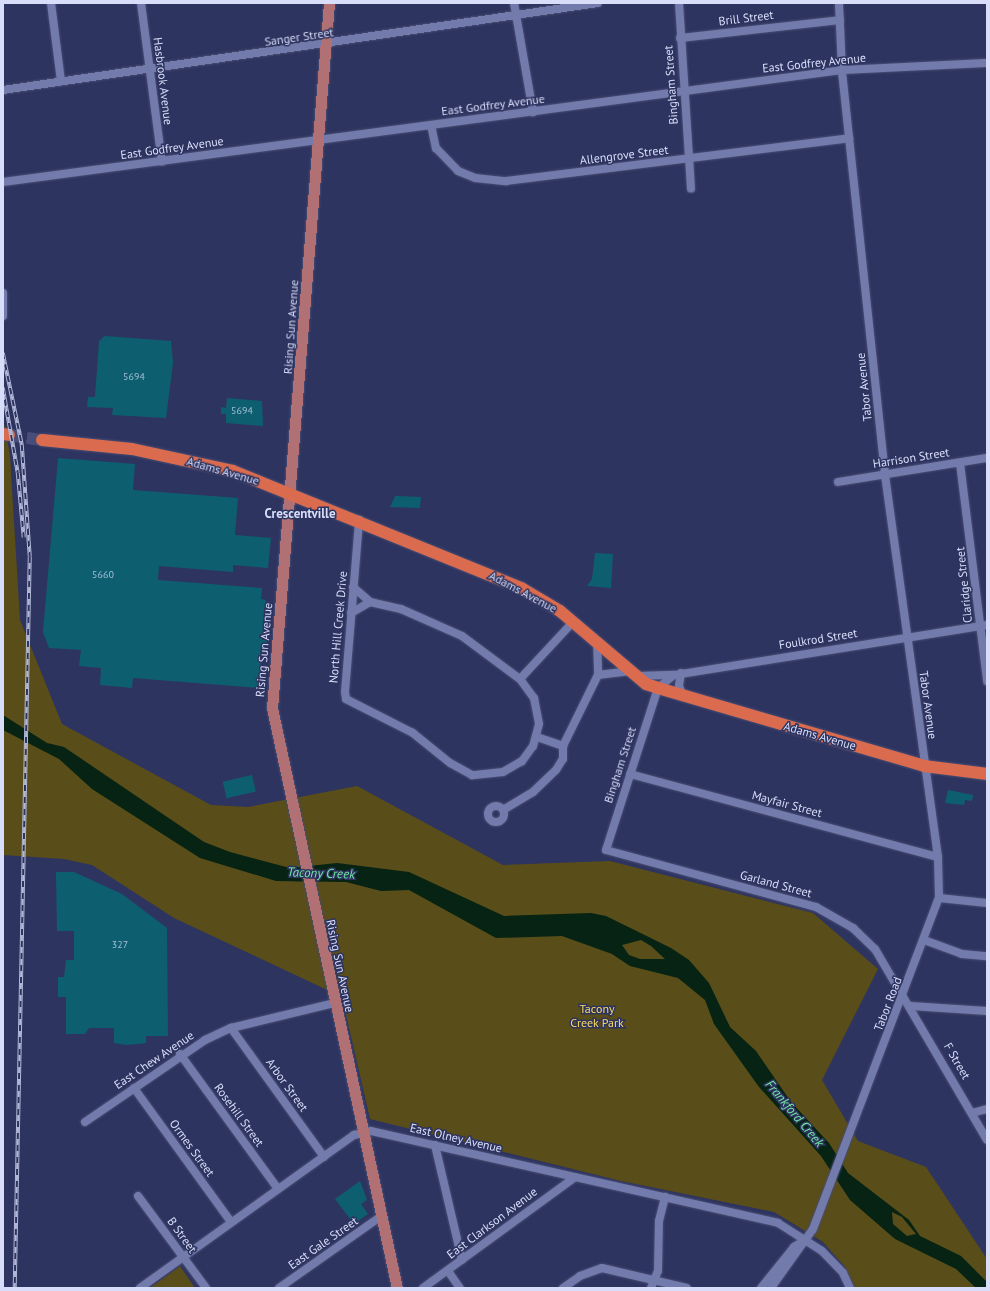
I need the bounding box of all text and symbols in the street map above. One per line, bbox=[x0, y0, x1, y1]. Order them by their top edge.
street label: Brill Street bbox=[718, 7, 774, 29]
street label: Sanger Street bbox=[264, 25, 334, 49]
street label: Hasbrook Avenue bbox=[150, 36, 176, 126]
street label: Bingham Street bbox=[661, 45, 681, 125]
street label: East Godfrey Avenue bbox=[761, 50, 867, 76]
street label: East Godfrey Avenue bbox=[440, 91, 546, 119]
street label: East Godfrey Avenue bbox=[119, 134, 225, 162]
street label: Allengrove Street bbox=[579, 142, 669, 168]
street label: Rising Sun Avenue bbox=[281, 279, 301, 375]
street label: Tabor Avenue bbox=[853, 352, 875, 422]
house number: 5694 bbox=[123, 371, 145, 383]
house number: 5694 bbox=[231, 405, 253, 417]
street label: Harrison Street bbox=[872, 445, 950, 471]
street label: Adams Avenue bbox=[185, 454, 261, 488]
district label: Crescentville bbox=[264, 506, 336, 522]
street label: Claridge Street bbox=[953, 546, 975, 624]
street label: Adams Avenue bbox=[487, 568, 559, 616]
house number: 5660 bbox=[92, 569, 114, 581]
street label: North Hill Creek Drive bbox=[326, 570, 350, 684]
street label: Rising Sun Avenue bbox=[253, 602, 275, 698]
street label: Foulkrod Street bbox=[778, 626, 858, 652]
street label: Tabor Avenue bbox=[916, 670, 940, 740]
street label: Adams Avenue bbox=[782, 719, 858, 753]
street label: Bingham Street bbox=[601, 725, 639, 805]
street label: Mayfair Street bbox=[750, 788, 824, 820]
water label: Tacony Creek bbox=[287, 865, 355, 883]
street label: Garland Street bbox=[739, 868, 813, 900]
street label: Rising Sun Avenue bbox=[323, 918, 357, 1014]
house number: 327 bbox=[112, 939, 128, 951]
street label: Tabor Road bbox=[871, 975, 905, 1033]
park label: Tacony Creek Park bbox=[570, 1002, 624, 1030]
street label: East Chew Avenue bbox=[111, 1028, 197, 1092]
street label: F Street bbox=[941, 1040, 973, 1082]
street label: Arbor Street bbox=[263, 1056, 311, 1114]
water label: Frankford Creek bbox=[761, 1077, 827, 1151]
street label: Rosehill Street bbox=[211, 1081, 267, 1149]
street label: Ormes Street bbox=[166, 1117, 218, 1179]
street label: East Olney Avenue bbox=[408, 1120, 504, 1156]
street label: East Clarkson Avenue bbox=[444, 1184, 540, 1262]
street label: B Street bbox=[164, 1214, 200, 1256]
street label: East Gale Street bbox=[286, 1214, 360, 1272]

